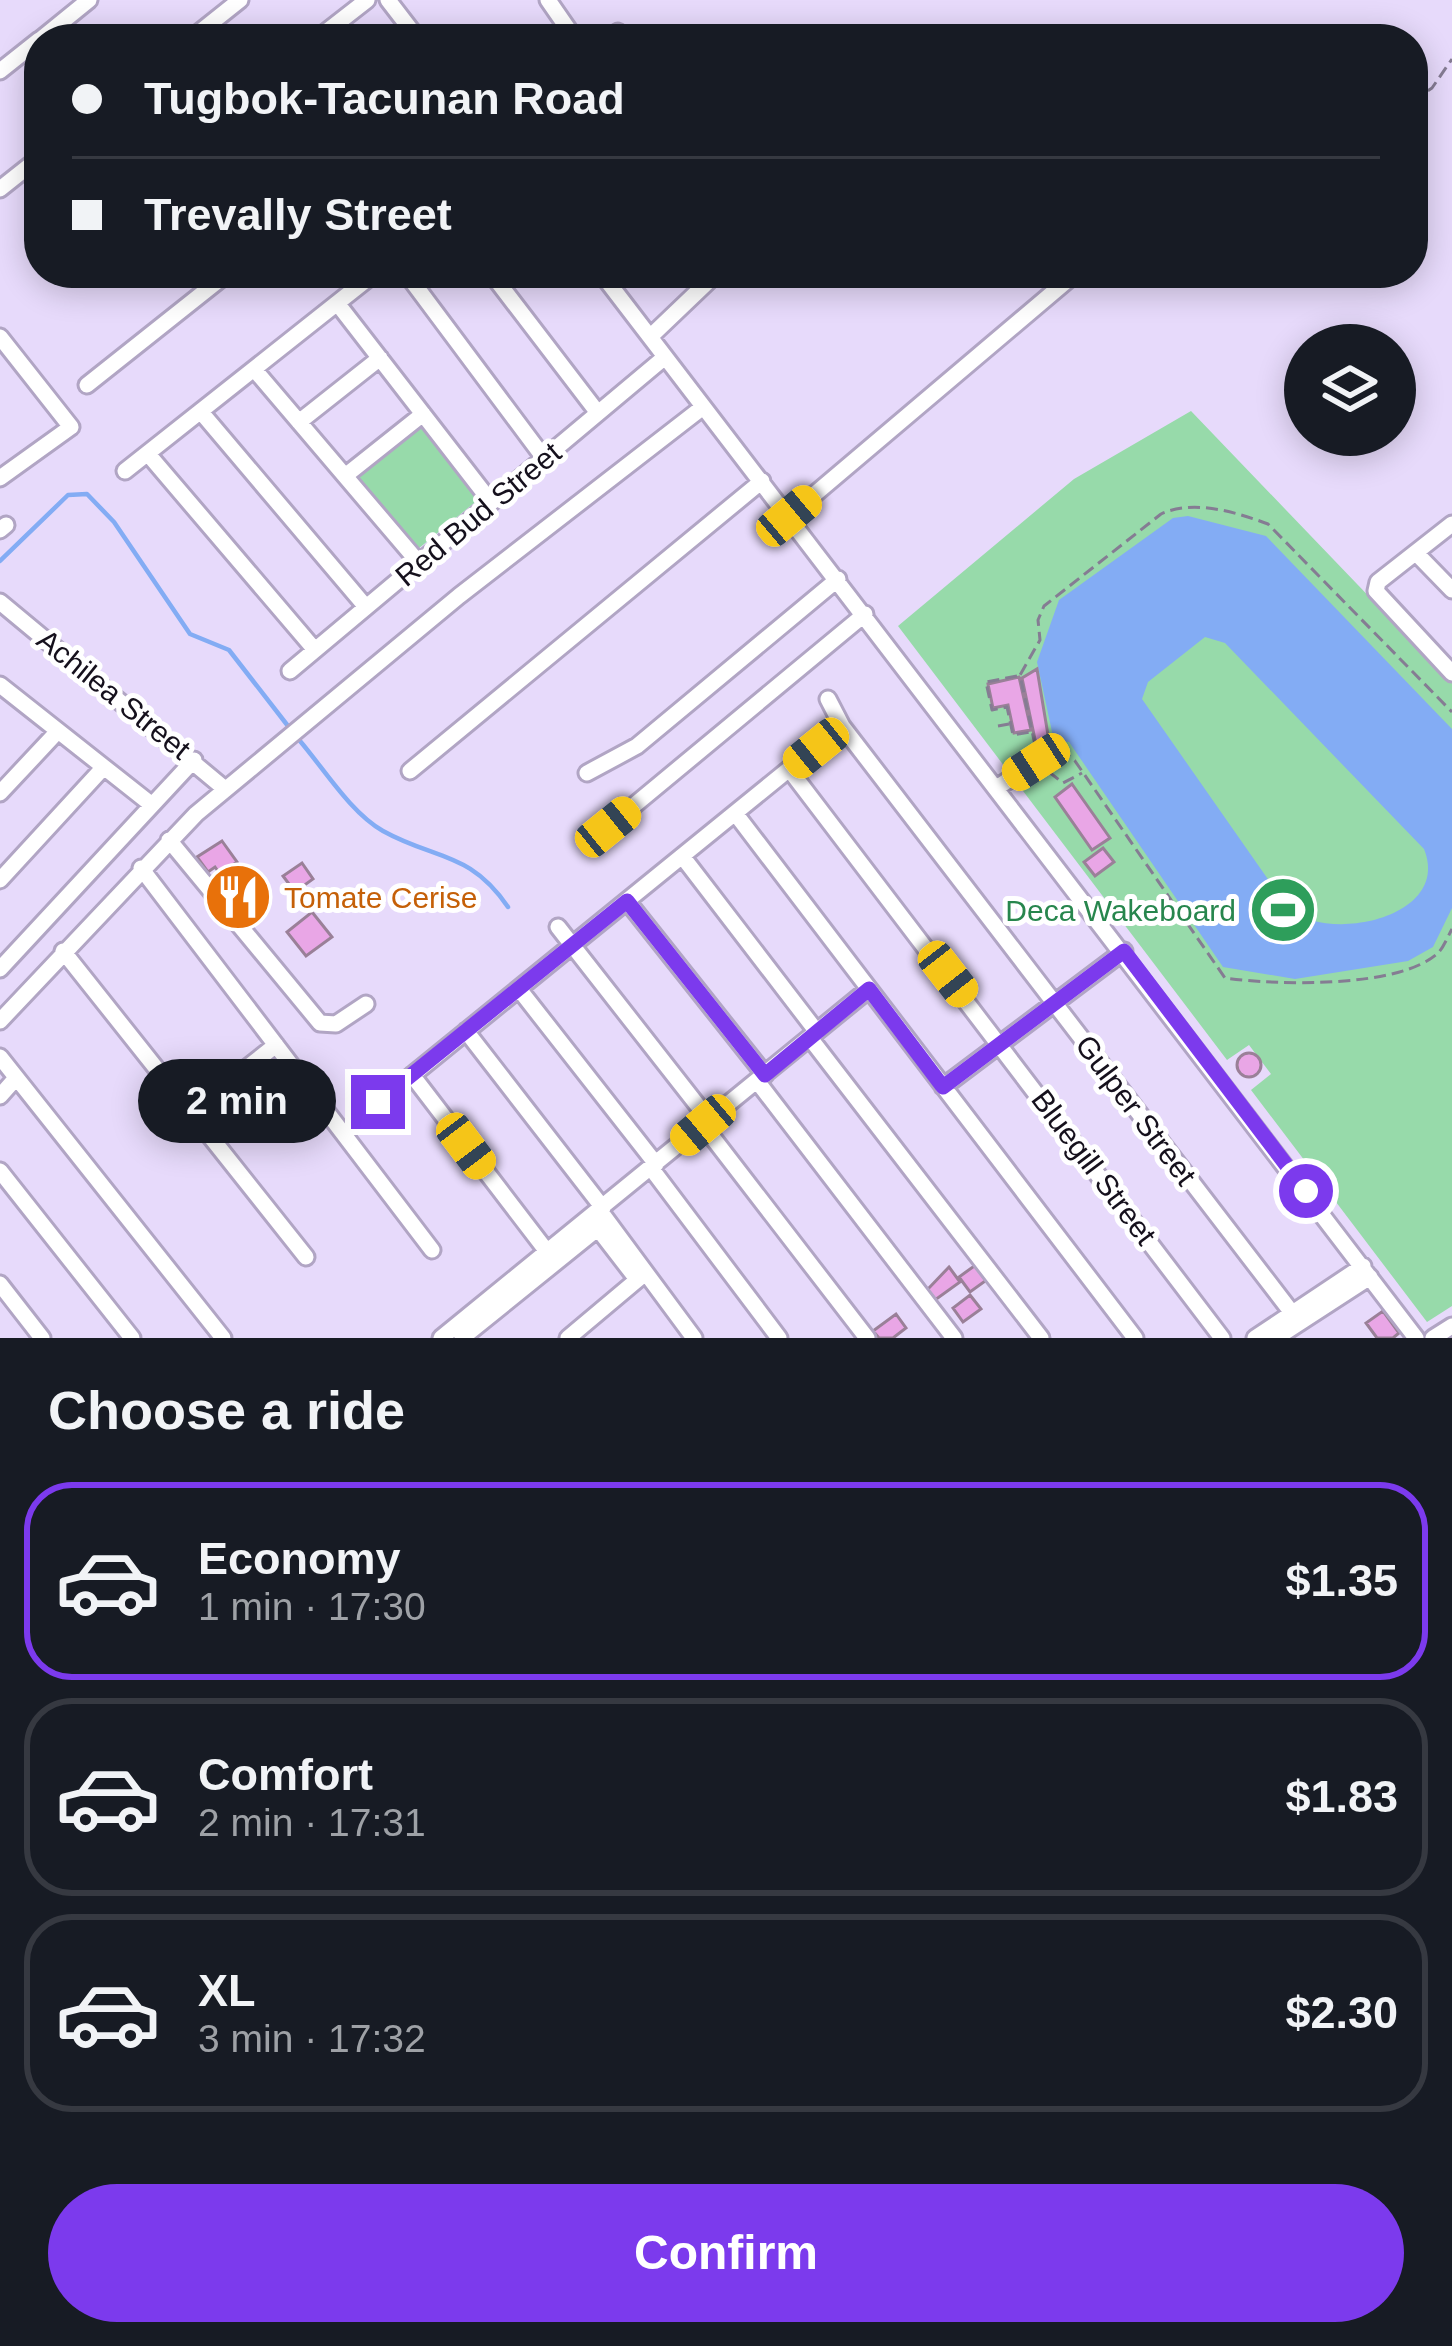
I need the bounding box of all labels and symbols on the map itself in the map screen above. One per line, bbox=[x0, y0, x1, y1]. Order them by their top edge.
street label: Red Bud Street bbox=[389, 435, 568, 593]
car bbox=[750, 479, 828, 553]
street label: Achilea Street bbox=[31, 622, 197, 766]
car bbox=[777, 711, 855, 785]
car bbox=[996, 727, 1076, 797]
car bbox=[569, 790, 647, 864]
restaurant icon: Tomate Cerise bbox=[203, 862, 273, 932]
sports icon: Deca Wakeboard bbox=[1248, 875, 1318, 945]
place label: Tomate Cerise bbox=[284, 881, 477, 914]
place label: Deca Wakeboard bbox=[1005, 894, 1236, 927]
car bbox=[912, 935, 984, 1013]
street label: Gulper Street bbox=[1069, 1029, 1203, 1192]
callout: 2 min bbox=[138, 1060, 336, 1144]
route end bbox=[351, 1075, 405, 1129]
street label: Bluegill Street bbox=[1025, 1083, 1163, 1251]
car bbox=[664, 1088, 742, 1162]
car bbox=[430, 1106, 502, 1186]
route start bbox=[1279, 1164, 1333, 1218]

